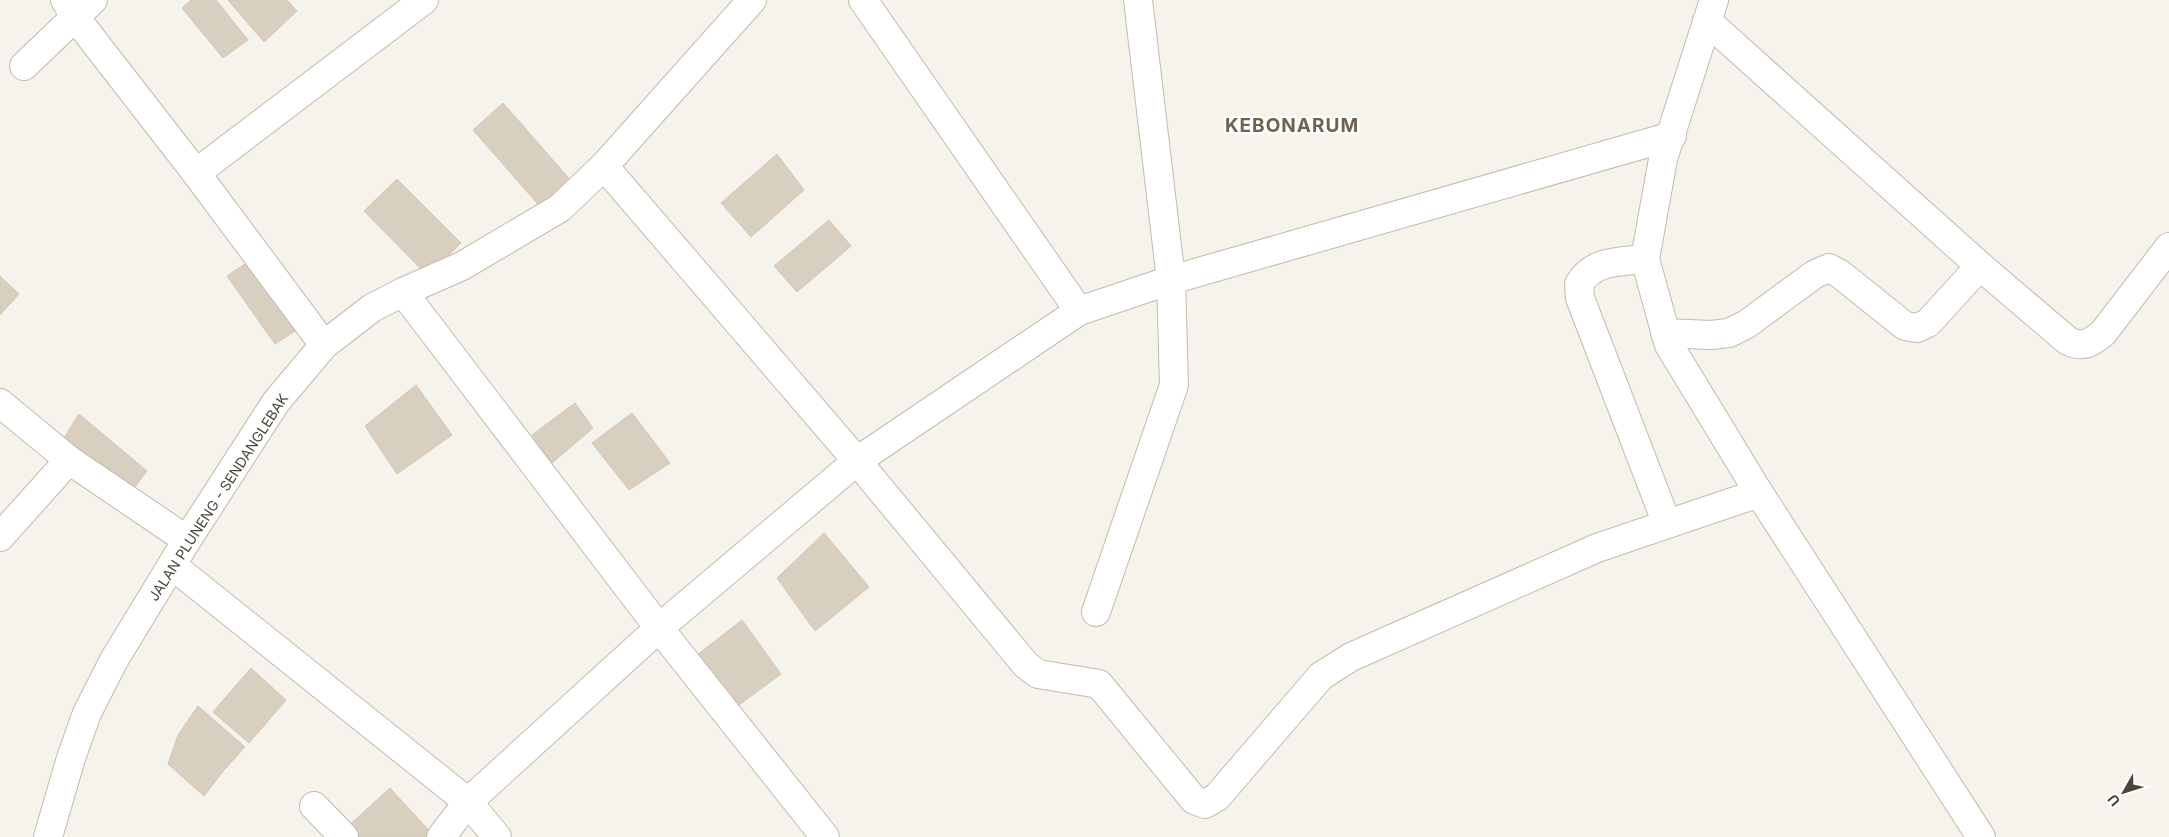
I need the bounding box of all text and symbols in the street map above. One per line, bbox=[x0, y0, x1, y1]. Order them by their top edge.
district label: KEBONARUM bbox=[1225, 114, 1359, 137]
street label: JALAN PLUNENG - SENDANGLEBAK bbox=[144, 390, 292, 604]
north arrow bbox=[2099, 767, 2149, 817]
text: U bbox=[2104, 791, 2123, 810]

